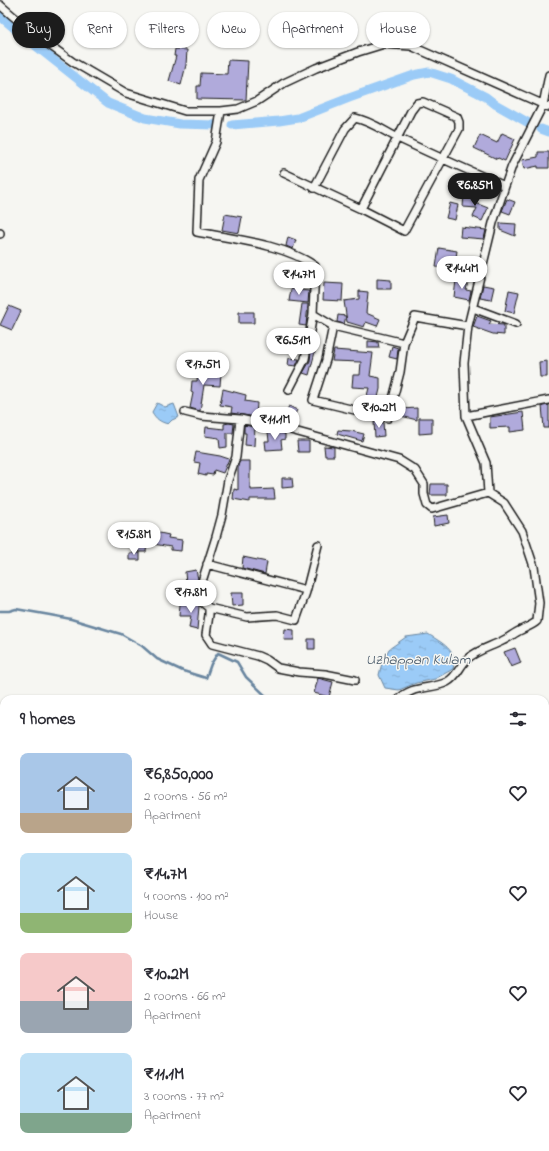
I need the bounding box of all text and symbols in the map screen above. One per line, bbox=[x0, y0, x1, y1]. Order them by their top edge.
chip: Buy bbox=[12, 12, 65, 48]
chip: Rent bbox=[73, 12, 127, 48]
chip: Filters bbox=[135, 12, 199, 48]
chip: New bbox=[207, 12, 260, 48]
chip: Apartment bbox=[268, 12, 358, 48]
chip: House bbox=[366, 12, 430, 48]
pin: ₹6.85M bbox=[442, 173, 508, 207]
text: ₹6.85M bbox=[457, 176, 493, 195]
pin: ₹14.4M bbox=[429, 256, 495, 290]
text: ₹14.4M bbox=[445, 259, 479, 278]
pin: ₹14.7M bbox=[266, 262, 332, 296]
text: ₹14.7M bbox=[282, 265, 316, 284]
pin: ₹6.51M bbox=[260, 328, 326, 362]
text: ₹6.51M bbox=[275, 331, 311, 350]
pin: ₹17.5M bbox=[170, 352, 236, 386]
text: ₹17.5M bbox=[185, 355, 221, 374]
pin: ₹10.2M bbox=[346, 395, 412, 429]
text: ₹10.2M bbox=[362, 398, 396, 417]
pin: ₹11.1M bbox=[242, 407, 308, 441]
text: ₹11.1M bbox=[260, 410, 290, 429]
pin: ₹15.8M bbox=[101, 522, 167, 556]
text: ₹15.8M bbox=[117, 525, 151, 544]
pin: ₹17.8M bbox=[158, 580, 224, 614]
text: ₹17.8M bbox=[175, 583, 207, 602]
water label: Uzhappan Kulam bbox=[366, 649, 471, 671]
text: 9 homes bbox=[20, 707, 76, 732]
icon: filters bbox=[507, 708, 529, 730]
text: ₹6,850,000 bbox=[144, 762, 213, 787]
icon: home bbox=[52, 769, 100, 817]
icon: heart bbox=[507, 782, 529, 804]
text: 2 rooms · 56 m² bbox=[144, 787, 228, 806]
text: Apartment bbox=[144, 806, 201, 825]
text: ₹14.7M bbox=[144, 862, 187, 887]
icon: home bbox=[52, 869, 100, 917]
icon: heart bbox=[507, 882, 529, 904]
text: 4 rooms · 100 m² bbox=[144, 887, 229, 906]
text: House bbox=[144, 906, 178, 925]
text: ₹10.2M bbox=[144, 962, 189, 987]
icon: home bbox=[52, 969, 100, 1017]
icon: heart bbox=[507, 982, 529, 1004]
text: 2 rooms · 66 m² bbox=[144, 987, 226, 1006]
text: Apartment bbox=[144, 1006, 201, 1025]
text: ₹11.1M bbox=[144, 1062, 184, 1087]
icon: home bbox=[52, 1069, 100, 1117]
icon: heart bbox=[507, 1082, 529, 1104]
text: 3 rooms · 77 m² bbox=[144, 1087, 224, 1106]
text: Apartment bbox=[144, 1106, 201, 1125]

